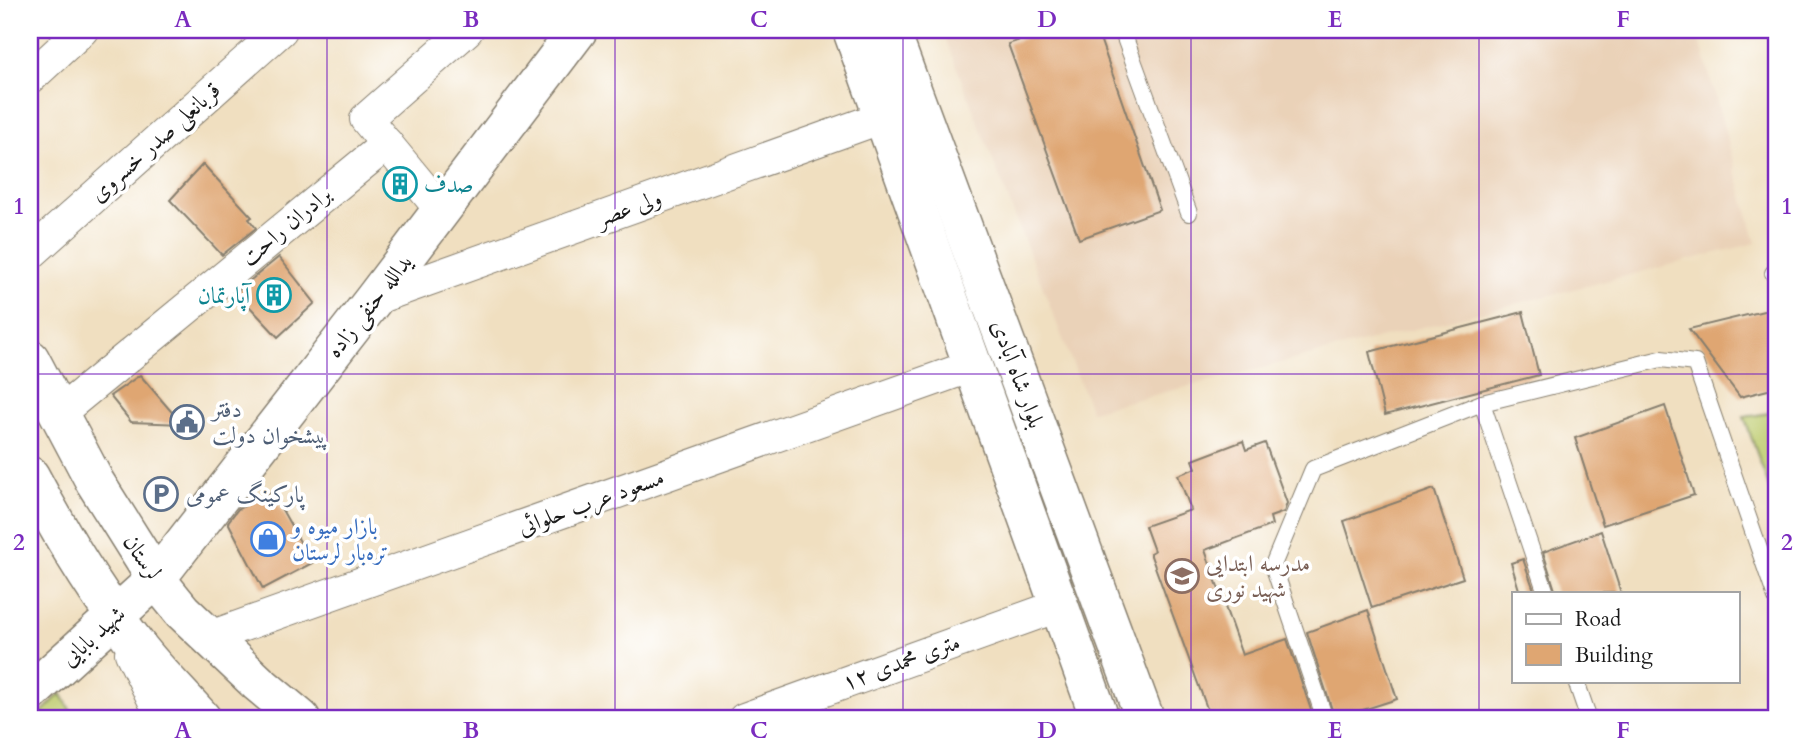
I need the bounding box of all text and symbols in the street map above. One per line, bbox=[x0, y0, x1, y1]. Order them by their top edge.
text: A bbox=[174, 4, 192, 35]
text: B bbox=[463, 4, 479, 35]
text: C bbox=[750, 4, 768, 35]
text: D bbox=[1037, 4, 1057, 35]
text: E bbox=[1328, 4, 1342, 35]
text: F bbox=[1616, 4, 1630, 35]
street label: قربانعلی صدر خسروی bbox=[83, 75, 228, 211]
building icon: صدف bbox=[381, 165, 419, 203]
place label: صدف bbox=[424, 169, 474, 200]
street label: برادران راحت bbox=[234, 179, 338, 273]
street label: ولی عصر bbox=[590, 182, 666, 235]
text: 1 bbox=[13, 191, 25, 222]
text: 1 bbox=[1781, 191, 1793, 222]
street label: یدالله حنفی زاده bbox=[319, 248, 420, 365]
building icon: آپارتمان bbox=[255, 276, 293, 314]
place label: آپارتمان bbox=[198, 280, 253, 312]
street label: بلوار شاه آبادی bbox=[984, 315, 1052, 433]
place label: دفتر پیشخوان دولت bbox=[210, 394, 328, 451]
public building icon: دفتر پیشخوان دولت bbox=[168, 403, 206, 441]
street label: مسعود عرب حلوائی bbox=[514, 461, 668, 543]
parking icon: پارکینگ عمومی bbox=[142, 475, 180, 513]
place label: پارکینگ عمومی bbox=[186, 479, 306, 511]
place label: بازار میوه و تره‌بار لرستان bbox=[290, 511, 388, 568]
shop icon: بازار میوه و تره‌بار لرستان bbox=[249, 520, 287, 558]
text: 2 bbox=[13, 527, 25, 558]
text: 2 bbox=[1781, 527, 1793, 558]
street label: لرستان bbox=[116, 528, 168, 586]
place label: مدرسه ابتدایی شهید نوری bbox=[1206, 548, 1310, 605]
school or university icon: مدرسه ابتدایی شهید نوری bbox=[1163, 557, 1201, 595]
legend bbox=[1512, 592, 1740, 682]
street label: شهید بابایی bbox=[54, 599, 132, 673]
text: Road bbox=[1575, 605, 1621, 634]
street label: ۱۲ متری محمدی bbox=[838, 626, 964, 698]
text: Building bbox=[1575, 641, 1653, 670]
text: A bbox=[174, 715, 192, 746]
text: B bbox=[463, 715, 479, 746]
text: C bbox=[750, 715, 768, 746]
text: D bbox=[1037, 715, 1057, 746]
text: E bbox=[1328, 715, 1342, 746]
text: F bbox=[1616, 715, 1630, 746]

